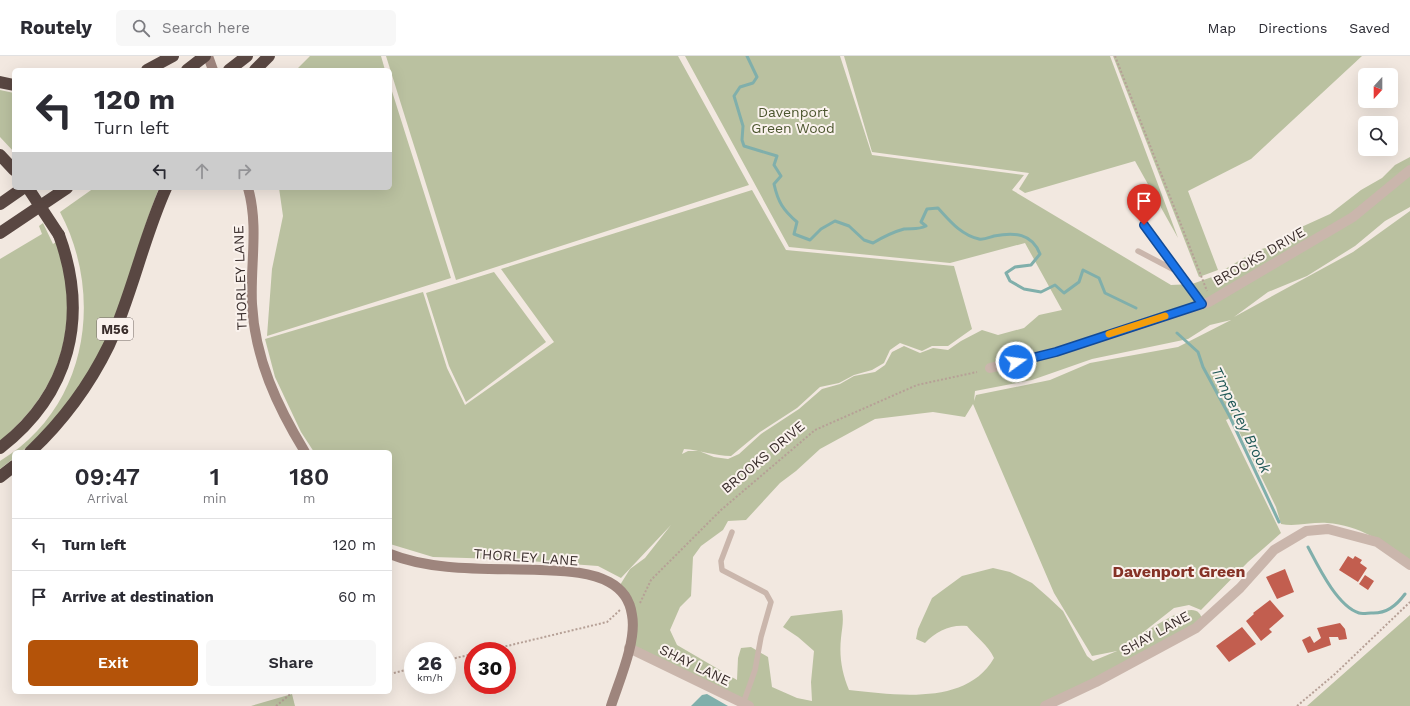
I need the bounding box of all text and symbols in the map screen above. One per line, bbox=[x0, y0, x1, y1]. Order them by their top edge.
search box bbox=[116, 10, 396, 46]
text: Routely bbox=[20, 16, 92, 39]
icon: search bbox=[130, 17, 152, 39]
text: Search here bbox=[162, 19, 250, 37]
text: Map bbox=[1208, 20, 1236, 36]
text: Directions bbox=[1258, 20, 1327, 36]
text: Saved bbox=[1349, 20, 1390, 36]
north arrow bbox=[1358, 68, 1398, 108]
map controls bbox=[1358, 68, 1398, 156]
text: 120 m bbox=[94, 83, 175, 116]
icon: left bbox=[28, 84, 80, 136]
park label: Davenport Green Wood bbox=[751, 104, 835, 136]
button: search bbox=[1358, 116, 1398, 156]
text: Turn left bbox=[94, 117, 169, 138]
icon: left bbox=[149, 160, 171, 182]
icon: ahead bbox=[191, 160, 213, 182]
icon: right bbox=[233, 160, 255, 182]
pin bbox=[1127, 184, 1161, 225]
icon: arrive bbox=[1133, 190, 1155, 212]
street label: BROOKS DRIVE bbox=[1210, 223, 1308, 289]
street label: THORLEY LANE bbox=[230, 225, 250, 331]
road number: M56 bbox=[97, 318, 133, 340]
position arrow bbox=[995, 341, 1037, 383]
water label: Timperley Brook bbox=[1207, 364, 1275, 477]
street label: BROOKS DRIVE bbox=[718, 418, 808, 496]
text: 09:47 bbox=[75, 463, 140, 491]
text: 1 bbox=[210, 463, 220, 491]
text: 180 bbox=[289, 463, 329, 491]
text: Arrival bbox=[87, 491, 128, 506]
text: min bbox=[203, 491, 227, 506]
text: m bbox=[303, 491, 315, 506]
icon: left bbox=[28, 534, 50, 556]
text: Turn left bbox=[62, 536, 126, 554]
text: 120 m bbox=[333, 536, 376, 554]
street label: THORLEY LANE bbox=[473, 545, 579, 569]
district label: Davenport Green bbox=[1113, 562, 1246, 581]
icon: arrive bbox=[28, 586, 50, 608]
text: Arrive at destination bbox=[62, 588, 214, 606]
text: 60 m bbox=[338, 588, 376, 606]
street label: SHAY LANE bbox=[1118, 607, 1192, 659]
button: Exit bbox=[28, 640, 198, 686]
button: Share bbox=[206, 640, 376, 686]
street label: SHAY LANE bbox=[657, 641, 733, 689]
speed limit sign: 30 bbox=[464, 642, 516, 694]
text: 26 bbox=[418, 651, 442, 675]
text: km/h bbox=[417, 672, 443, 683]

